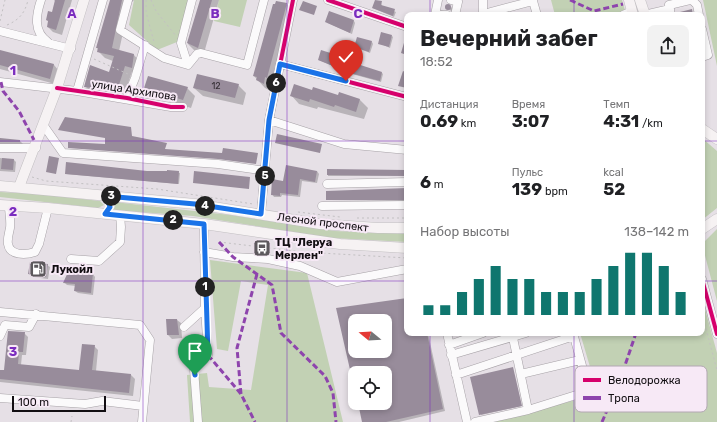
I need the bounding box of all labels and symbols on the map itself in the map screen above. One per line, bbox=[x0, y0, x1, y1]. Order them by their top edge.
text: A bbox=[67, 6, 77, 21]
text: B bbox=[210, 6, 220, 21]
text: C bbox=[353, 6, 363, 21]
pin bbox=[329, 40, 363, 81]
text: 1 bbox=[10, 63, 16, 78]
pin: 6 bbox=[266, 73, 286, 93]
street label: улица Архипова bbox=[90, 77, 177, 104]
house number: 12 bbox=[211, 81, 221, 91]
pin: 5 bbox=[255, 166, 275, 186]
pin: 3 bbox=[101, 186, 121, 206]
pin: 4 bbox=[195, 196, 215, 216]
text: 2 bbox=[9, 204, 17, 219]
pin: 2 bbox=[163, 210, 183, 230]
street label: Лесной проспект bbox=[276, 210, 370, 235]
place label: ТЦ "Леруа Мерлен" bbox=[275, 236, 332, 262]
bus stop icon: ТЦ "Леруа Мерлен" bbox=[252, 238, 272, 258]
fuel station icon: Лукойл bbox=[28, 259, 48, 279]
place label: Лукойл bbox=[51, 263, 93, 276]
pin: 1 bbox=[195, 277, 215, 297]
north arrow bbox=[348, 314, 392, 358]
pin bbox=[178, 334, 212, 375]
text: 3 bbox=[9, 344, 18, 359]
legend bbox=[575, 366, 707, 412]
text: Велодорожка bbox=[608, 374, 681, 387]
text: Тропа bbox=[608, 392, 640, 405]
scale bar bbox=[12, 394, 106, 413]

